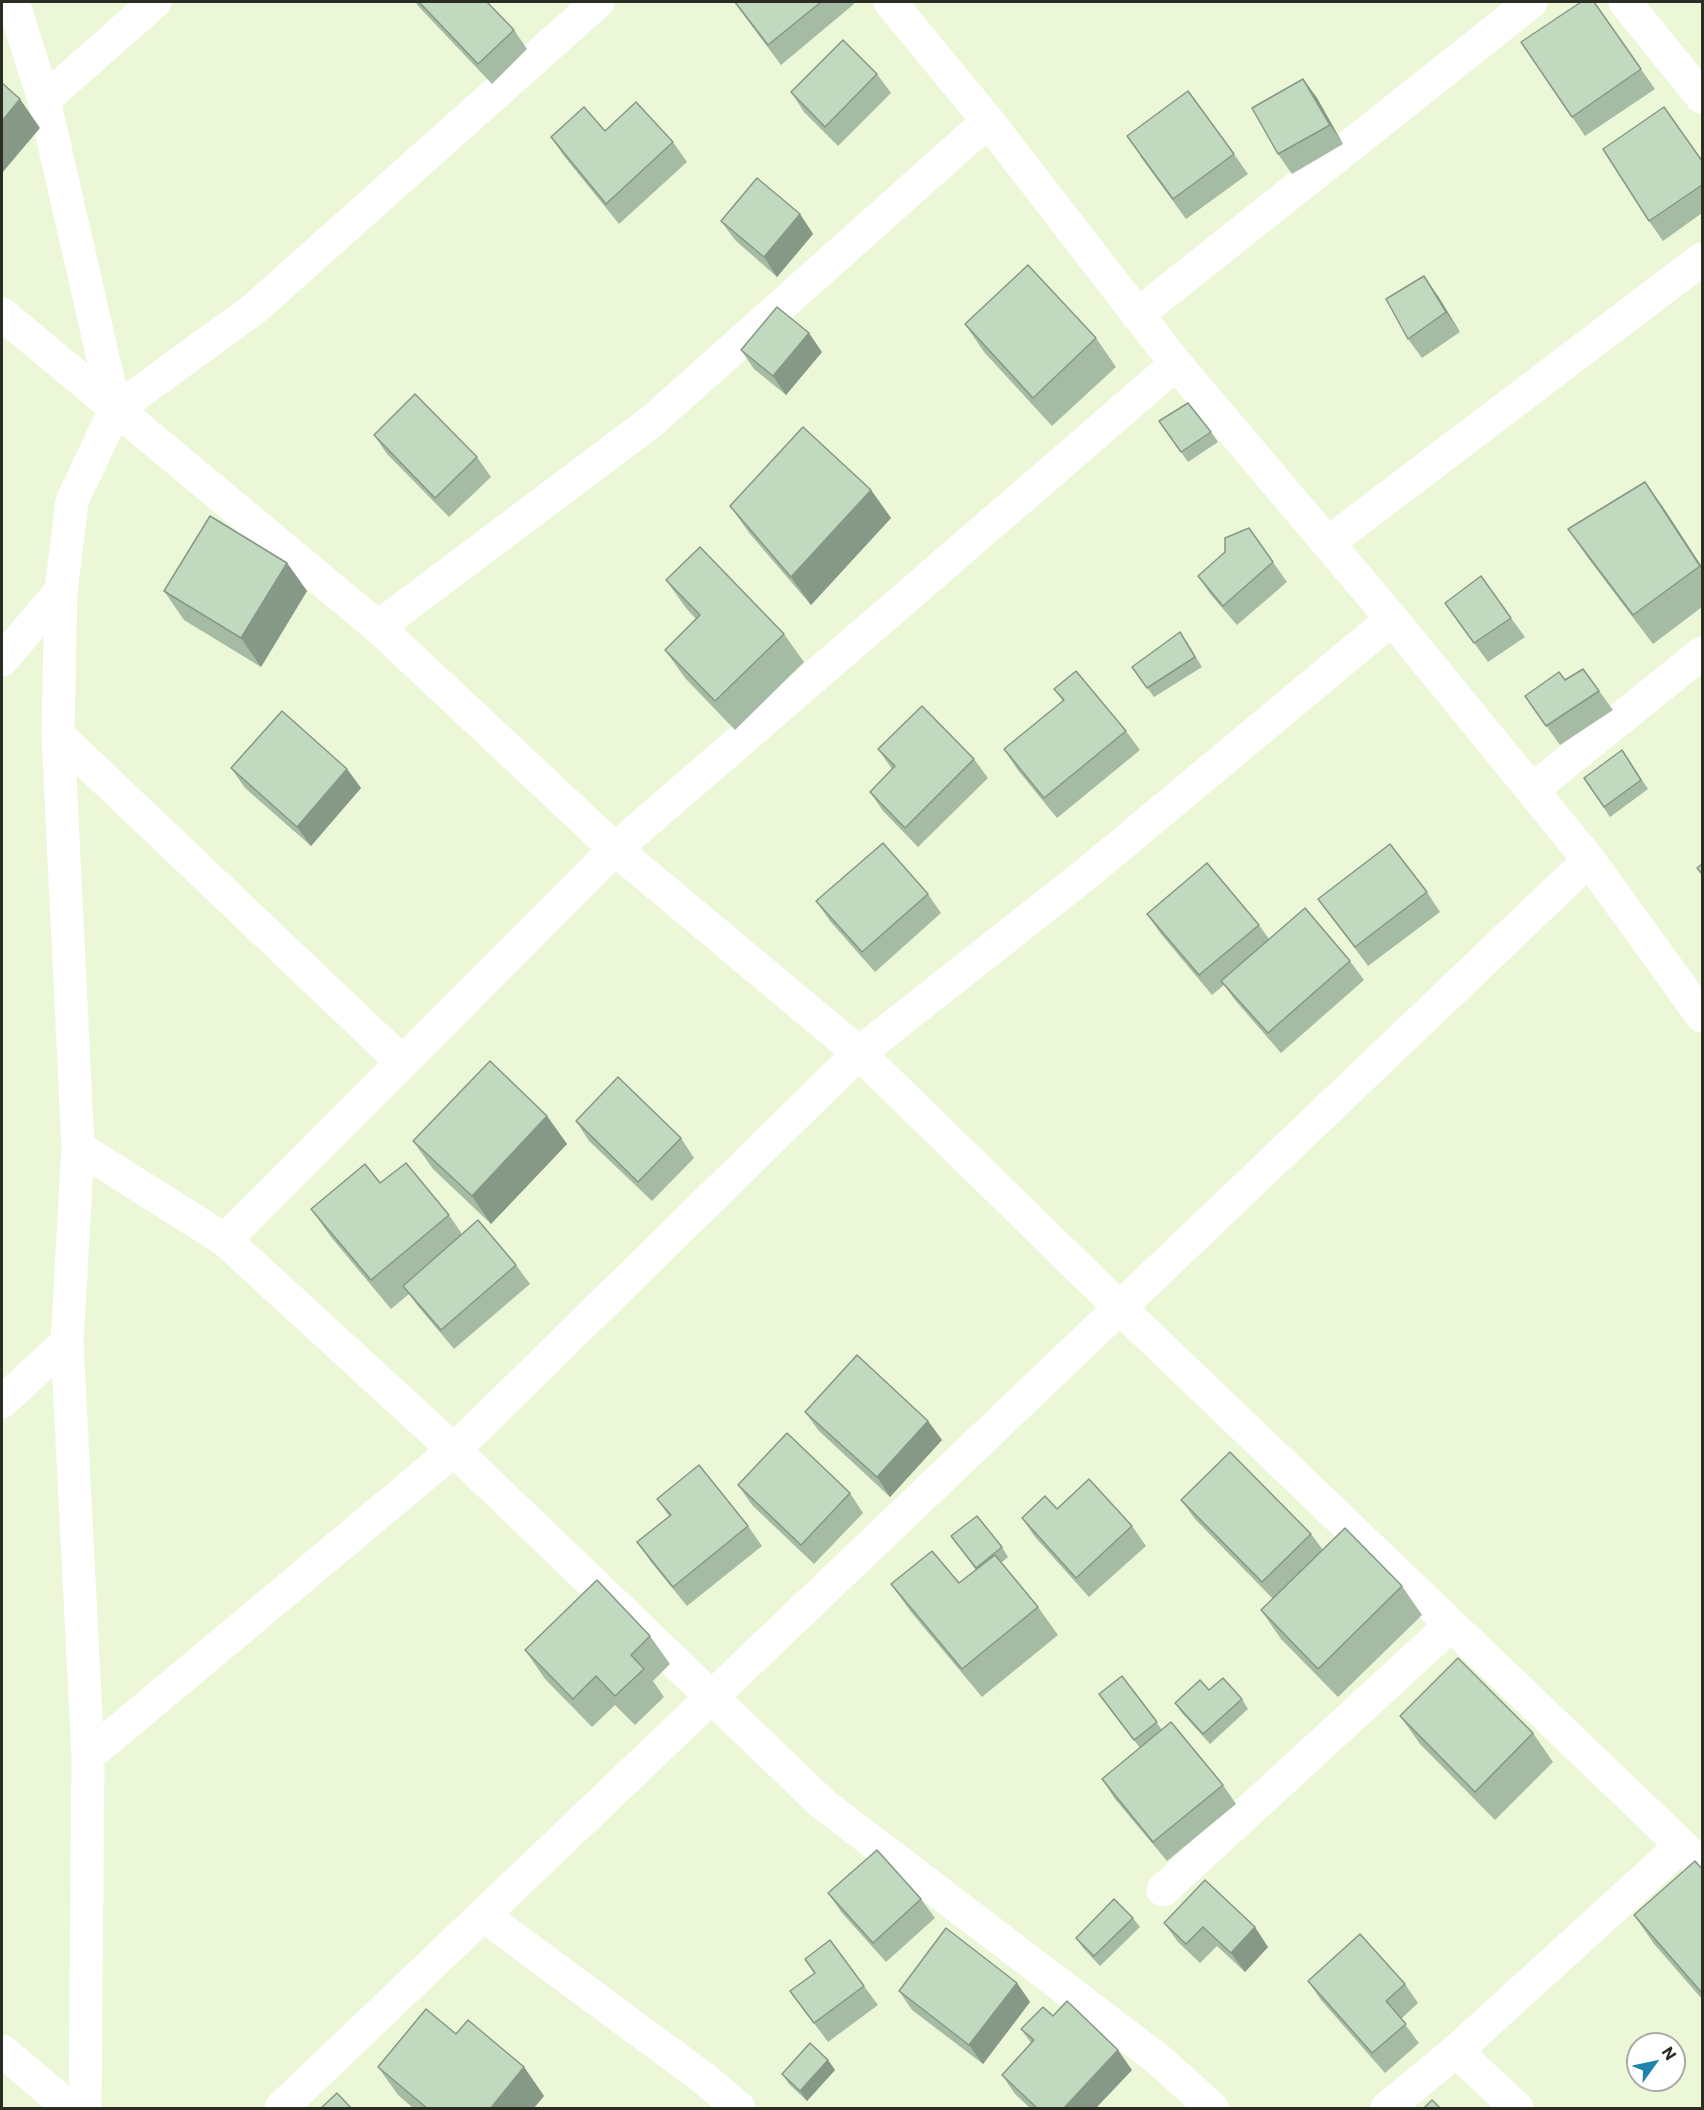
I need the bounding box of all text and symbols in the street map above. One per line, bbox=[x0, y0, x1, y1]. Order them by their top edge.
north arrow bbox=[1626, 2032, 1686, 2092]
text: N bbox=[1659, 2043, 1681, 2063]

